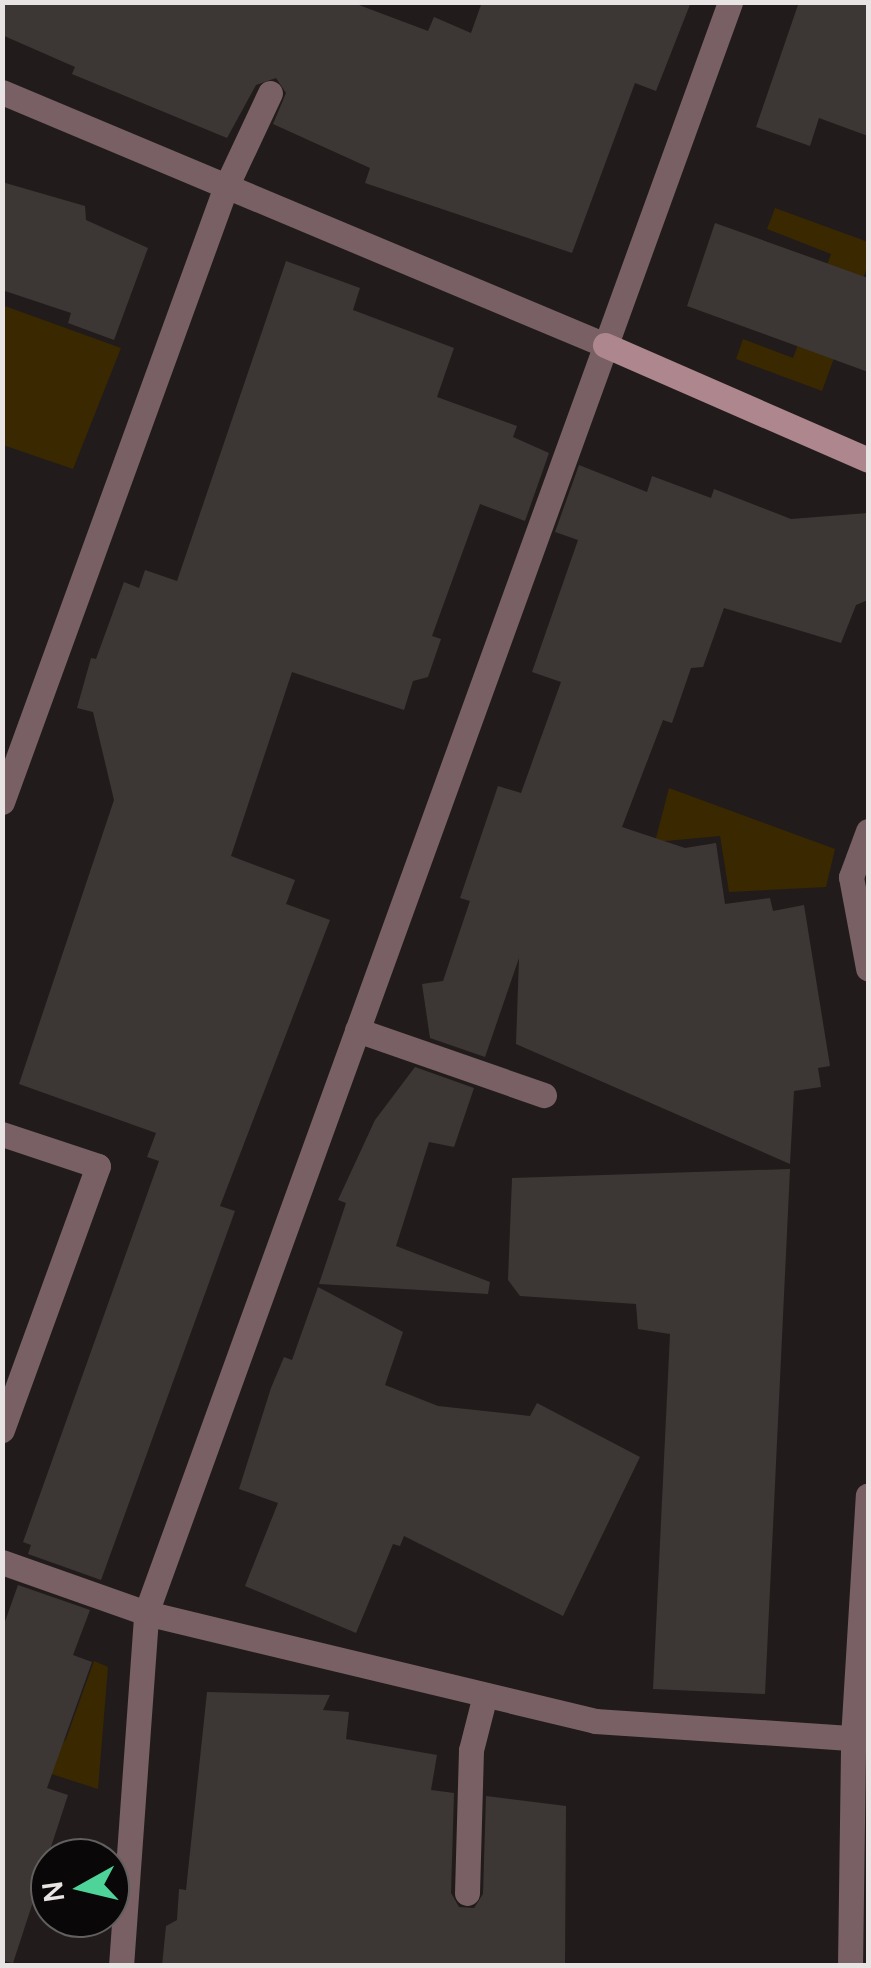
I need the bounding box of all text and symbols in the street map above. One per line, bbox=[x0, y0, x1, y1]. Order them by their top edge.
north arrow bbox=[30, 1838, 130, 1938]
text: N bbox=[32, 1879, 72, 1905]

